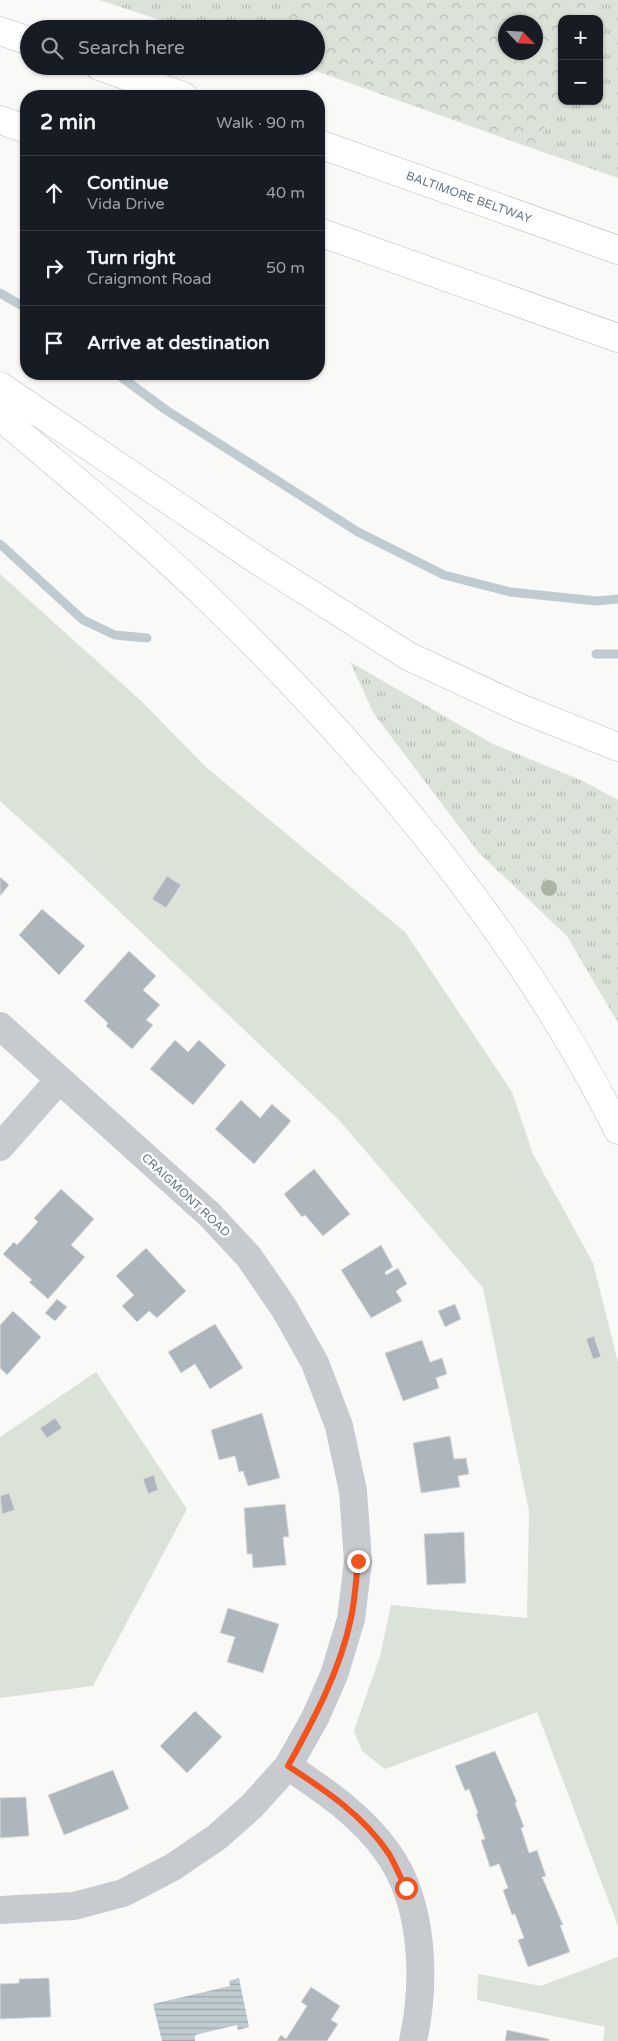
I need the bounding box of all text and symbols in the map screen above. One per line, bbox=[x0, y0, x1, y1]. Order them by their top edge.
north arrow bbox=[498, 15, 543, 60]
map controls bbox=[558, 15, 603, 105]
button: + bbox=[558, 15, 603, 60]
search box bbox=[20, 20, 325, 75]
icon: search bbox=[38, 34, 66, 62]
text: Search here bbox=[78, 37, 185, 59]
button: − bbox=[558, 60, 603, 105]
text: 2 min bbox=[40, 110, 96, 135]
text: Walk · 90 m bbox=[216, 113, 305, 133]
street label: BALTIMORE BELTWAY bbox=[404, 168, 534, 226]
text: Continue bbox=[87, 172, 169, 194]
icon: ahead bbox=[40, 179, 68, 207]
text: 40 m bbox=[266, 183, 305, 203]
text: Vida Drive bbox=[87, 194, 165, 214]
text: Turn right bbox=[87, 247, 175, 269]
icon: right bbox=[40, 254, 68, 282]
text: 50 m bbox=[266, 258, 305, 278]
text: Craigmont Road bbox=[87, 269, 212, 289]
icon: arrive bbox=[40, 329, 68, 357]
text: Arrive at destination bbox=[87, 332, 270, 354]
street label: CRAIGMONT ROAD bbox=[139, 1150, 233, 1240]
route end bbox=[347, 1550, 370, 1573]
route start bbox=[395, 1877, 418, 1900]

